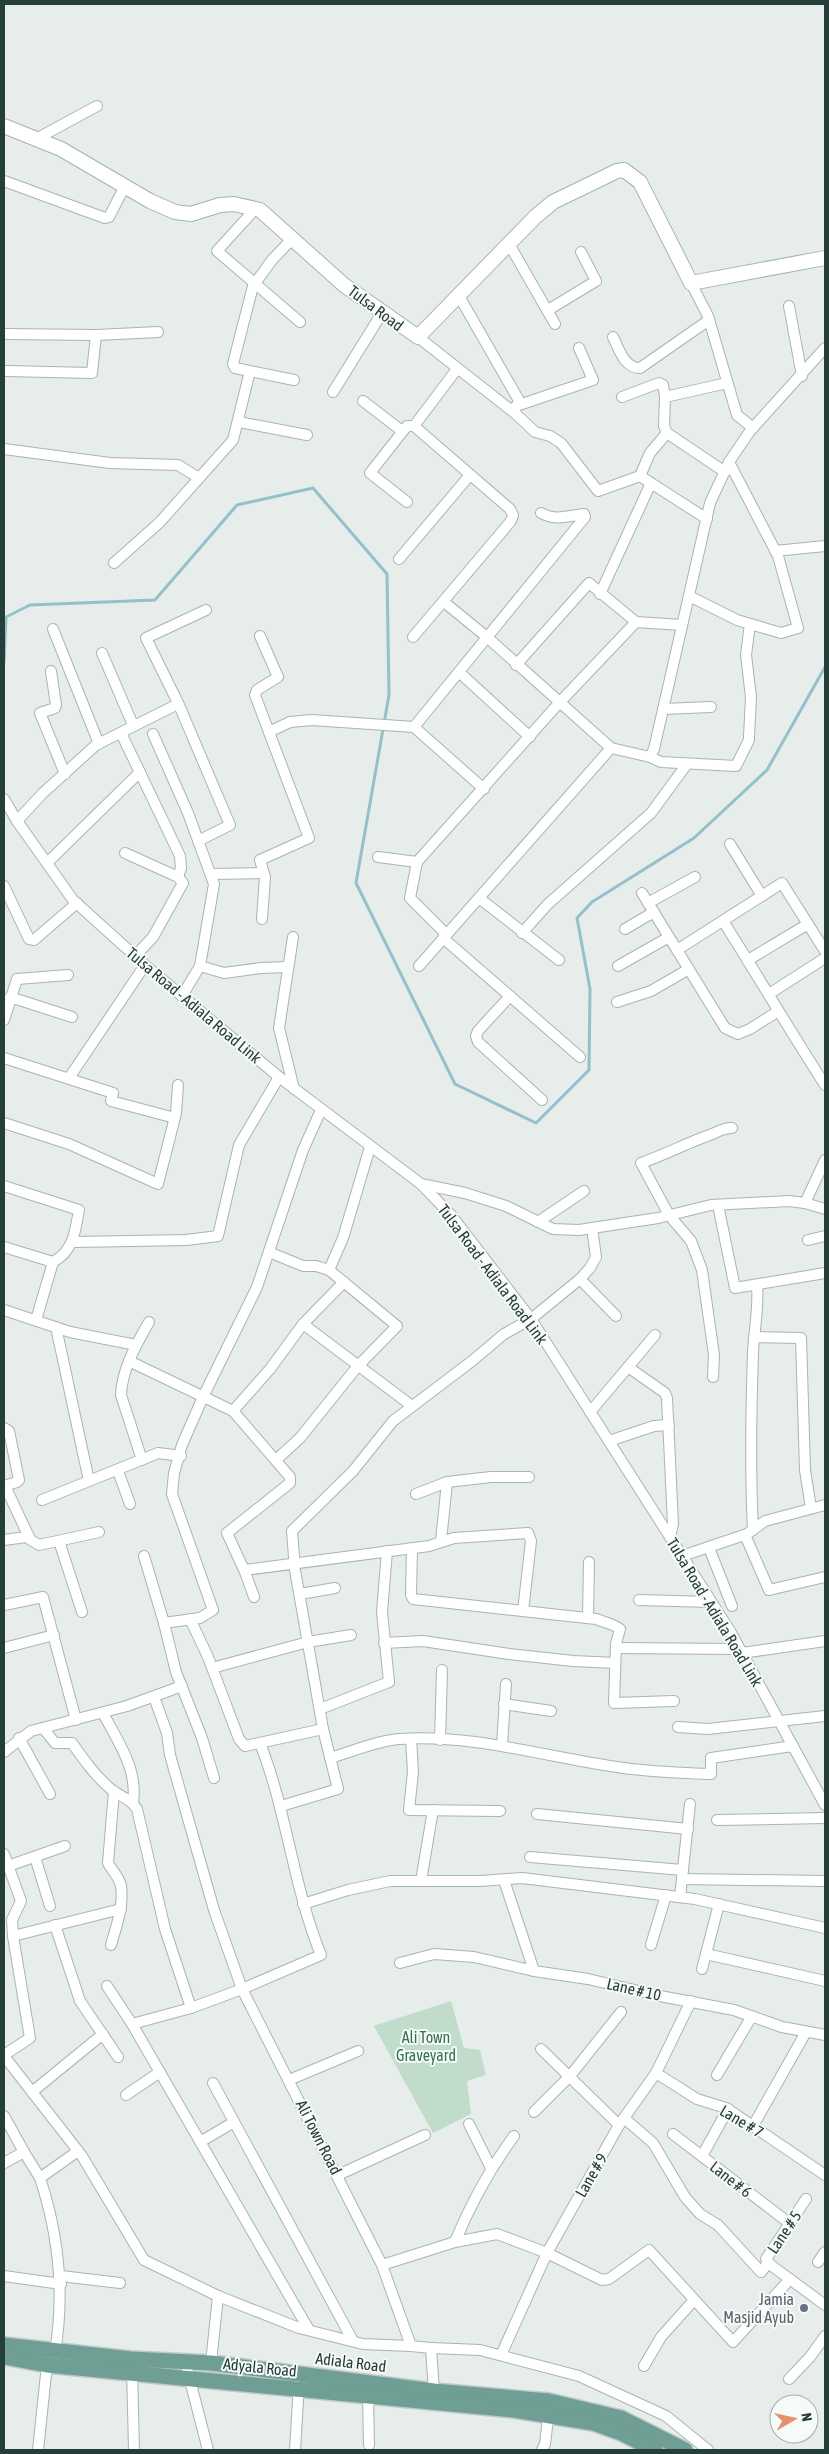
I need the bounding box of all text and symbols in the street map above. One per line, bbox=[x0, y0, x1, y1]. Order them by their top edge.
street label: Tulsa Road bbox=[345, 282, 407, 334]
street label: Tulsa Road - Adiala Road Link bbox=[123, 943, 265, 1067]
street label: Tulsa Road - Adiala Road Link bbox=[435, 1201, 551, 1347]
street label: Tulsa Road - Adiala Road Link bbox=[663, 1534, 767, 1690]
street label: Lane # 10 bbox=[605, 1974, 663, 2004]
park label: Ali Town Graveyard bbox=[396, 2028, 456, 2065]
street label: Ali Town Road bbox=[292, 2097, 346, 2177]
street label: Lane # 7 bbox=[717, 2101, 767, 2141]
street label: Lane # 9 bbox=[571, 2150, 611, 2200]
street label: Lane # 6 bbox=[707, 2157, 755, 2201]
street label: Lane # 5 bbox=[763, 2207, 805, 2257]
place label: Jamia Masjid Ayub bbox=[723, 2290, 794, 2327]
marker: Jamia Masjid Ayub bbox=[798, 2302, 810, 2314]
street label: Adiala Road bbox=[315, 2349, 387, 2375]
street label: Adyala Road bbox=[222, 2354, 298, 2381]
north arrow bbox=[769, 2394, 819, 2444]
text: N bbox=[798, 2412, 815, 2422]

